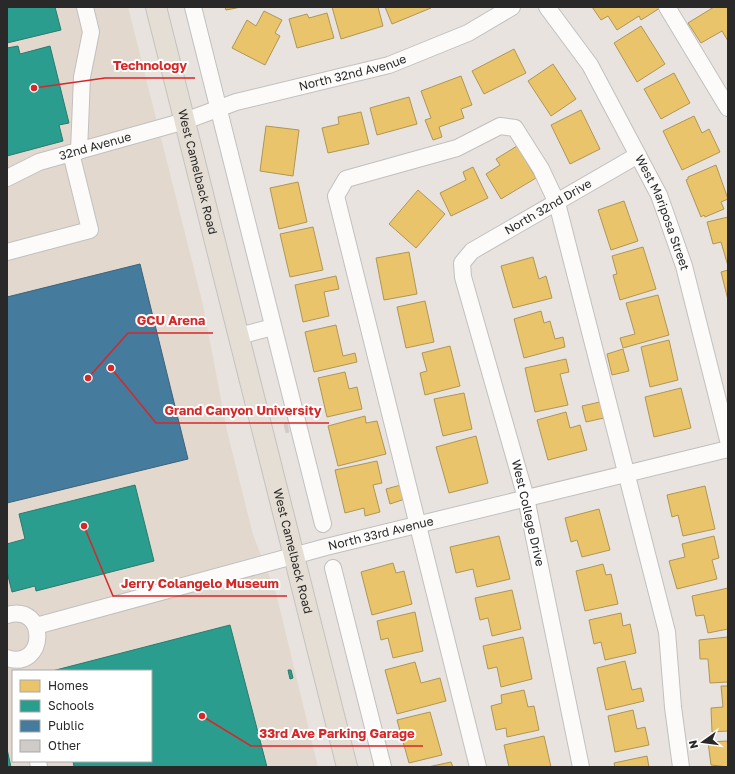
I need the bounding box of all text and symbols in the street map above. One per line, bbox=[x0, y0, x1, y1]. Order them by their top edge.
street label: North 32nd Avenue bbox=[297, 51, 408, 94]
callout: Technology bbox=[105, 53, 195, 78]
text: Technology bbox=[113, 57, 187, 73]
street label: West Camelback Road bbox=[175, 108, 221, 236]
street label: 32nd Avenue bbox=[57, 129, 133, 163]
street label: West Mariposa Street bbox=[632, 152, 693, 272]
street label: North 32nd Drive bbox=[502, 175, 594, 238]
callout: GCU Arena bbox=[128, 308, 213, 333]
text: GCU Arena bbox=[137, 312, 206, 328]
callout: Grand Canyon University bbox=[156, 398, 329, 423]
text: Grand Canyon University bbox=[164, 402, 322, 418]
street label: West College Drive bbox=[509, 458, 548, 568]
street label: West Camelback Road bbox=[270, 487, 316, 615]
street label: North 33rd Avenue bbox=[327, 513, 435, 553]
callout: Jerry Colangelo Museum bbox=[113, 571, 287, 596]
text: Jerry Colangelo Museum bbox=[121, 575, 279, 591]
legend bbox=[12, 670, 152, 762]
text: Homes bbox=[48, 678, 88, 693]
text: Schools bbox=[48, 698, 94, 713]
text: Public bbox=[48, 718, 85, 733]
callout: 33rd Ave Parking Garage bbox=[251, 721, 423, 746]
north arrow bbox=[683, 722, 723, 762]
text: 33rd Ave Parking Garage bbox=[259, 725, 415, 741]
text: Other bbox=[48, 738, 81, 753]
text: N bbox=[685, 739, 700, 750]

